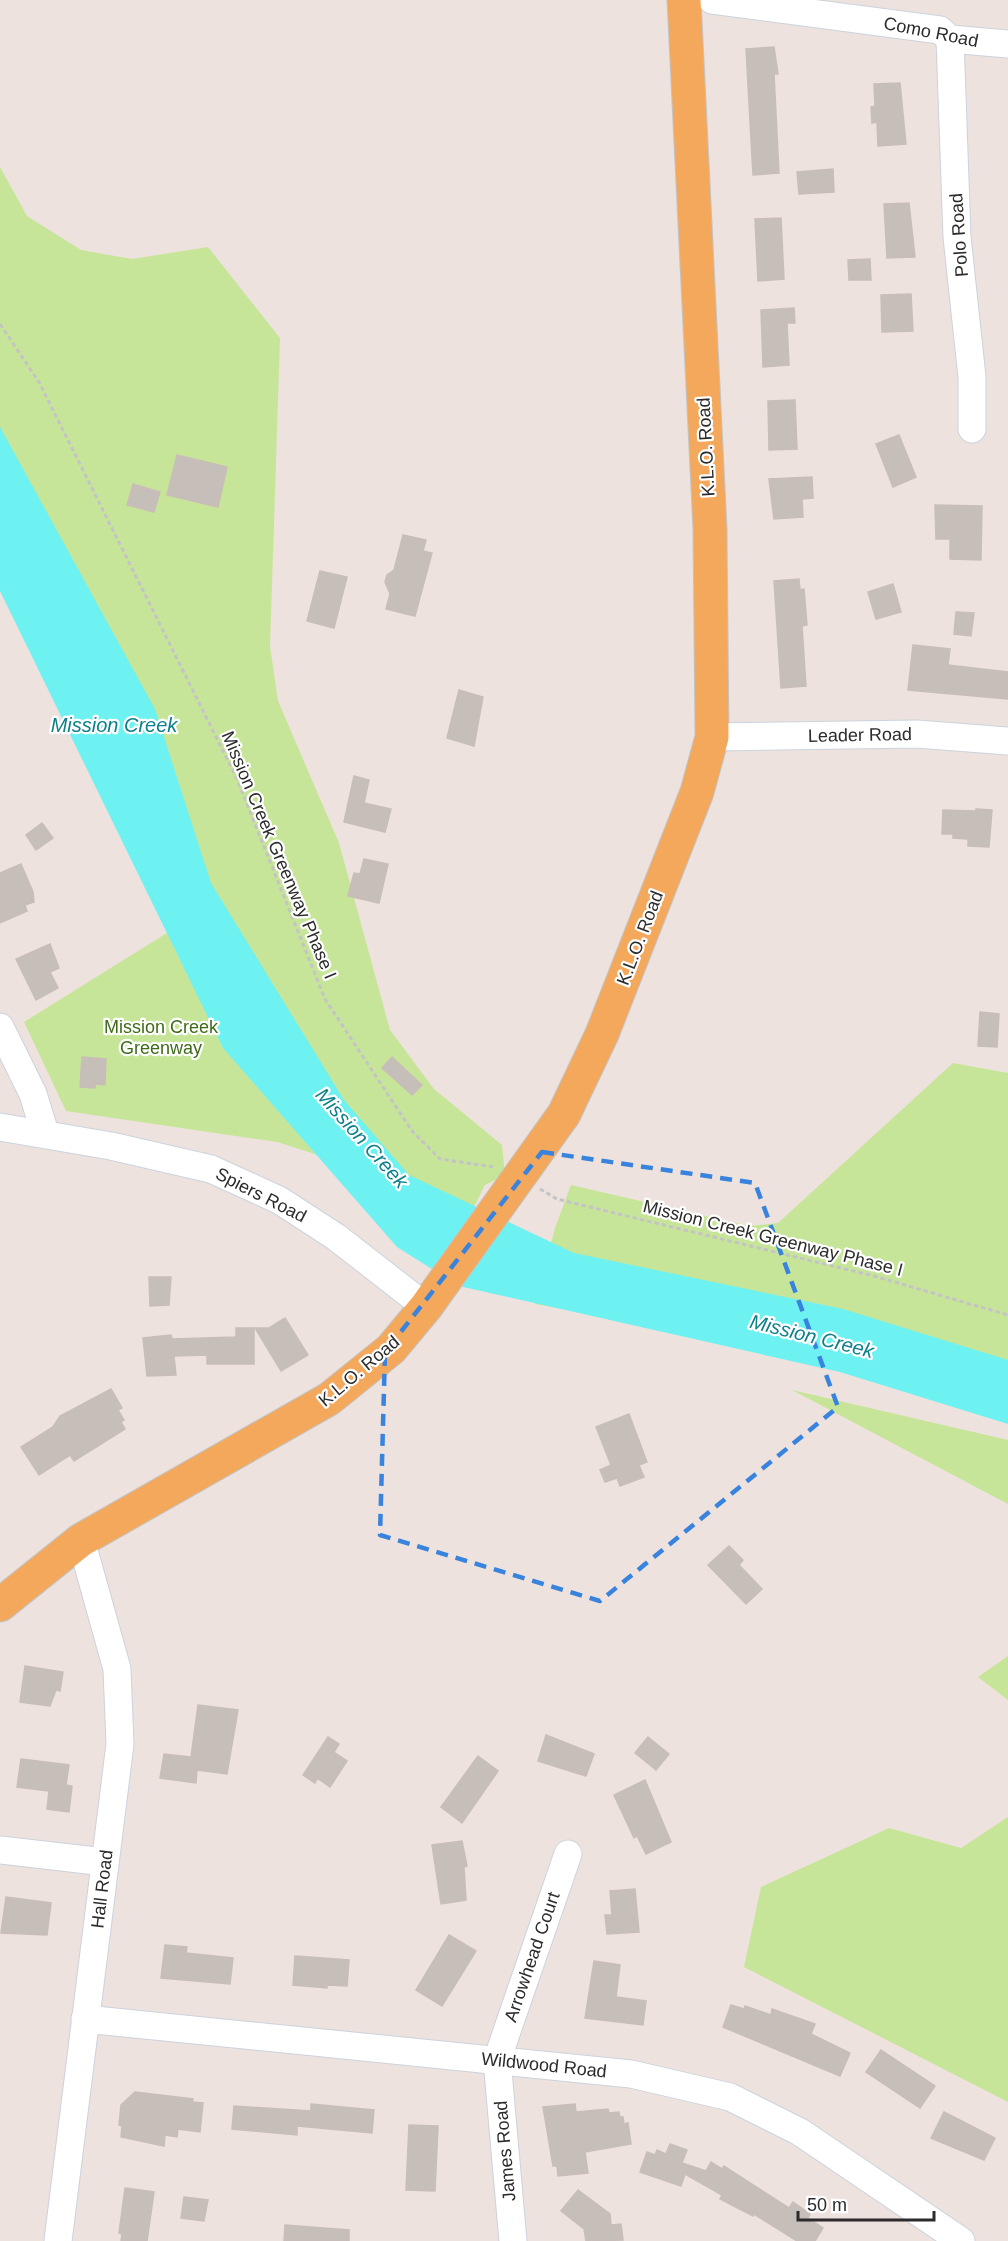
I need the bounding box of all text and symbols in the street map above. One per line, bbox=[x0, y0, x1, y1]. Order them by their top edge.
street label: Como Road bbox=[882, 13, 980, 51]
street label: Polo Road bbox=[946, 192, 972, 278]
street label: K.L.O. Road bbox=[693, 397, 719, 497]
water label: Mission Creek bbox=[51, 714, 178, 736]
street label: Leader Road bbox=[808, 724, 912, 746]
street label: Mission Creek Greenway Phase I bbox=[218, 728, 340, 982]
street label: K.L.O. Road bbox=[613, 888, 667, 988]
park label: Mission Creek Greenway bbox=[104, 1017, 219, 1058]
water label: Mission Creek bbox=[311, 1084, 413, 1193]
street label: Spiers Road bbox=[212, 1164, 310, 1226]
street label: Mission Creek Greenway Phase I bbox=[641, 1196, 905, 1280]
water label: Mission Creek bbox=[748, 1310, 877, 1362]
street label: K.L.O. Road bbox=[315, 1332, 403, 1410]
street label: Hall Road bbox=[87, 1849, 117, 1929]
street label: Arrowhead Court bbox=[500, 1889, 564, 2025]
street label: Wildwood Road bbox=[480, 2048, 608, 2082]
street label: James Road bbox=[491, 2100, 519, 2202]
scale bar bbox=[798, 2184, 934, 2222]
text: 50 m bbox=[807, 2195, 847, 2215]

